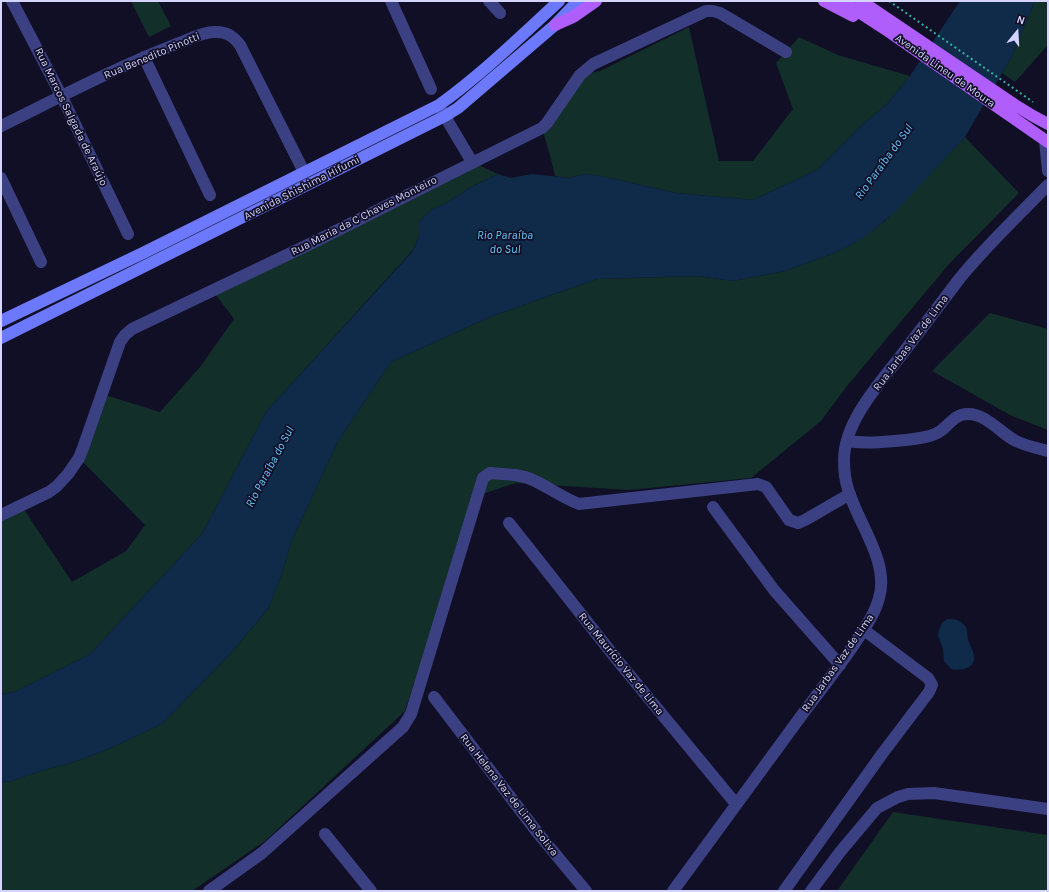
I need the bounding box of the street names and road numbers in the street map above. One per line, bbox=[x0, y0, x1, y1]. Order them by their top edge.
street label: Rua Benedito Pinotti bbox=[102, 30, 202, 82]
street label: Avenida Lineu de Moura bbox=[892, 31, 998, 111]
street label: Rua Marcos Salgada de Araújo bbox=[32, 46, 110, 188]
street label: Avenida Shishima Hifumi bbox=[242, 153, 362, 223]
street label: Rua Maria da C Chaves Monteiro bbox=[289, 173, 439, 259]
street label: Rua Jarbas Vaz de Lima bbox=[871, 292, 951, 394]
street label: Rua Maurício Vaz de Lima bbox=[576, 610, 666, 718]
street label: Rua Jarbas Vaz de Lima bbox=[799, 611, 877, 715]
street label: Rua Helena Vaz de Lima Soliva bbox=[457, 731, 561, 859]

